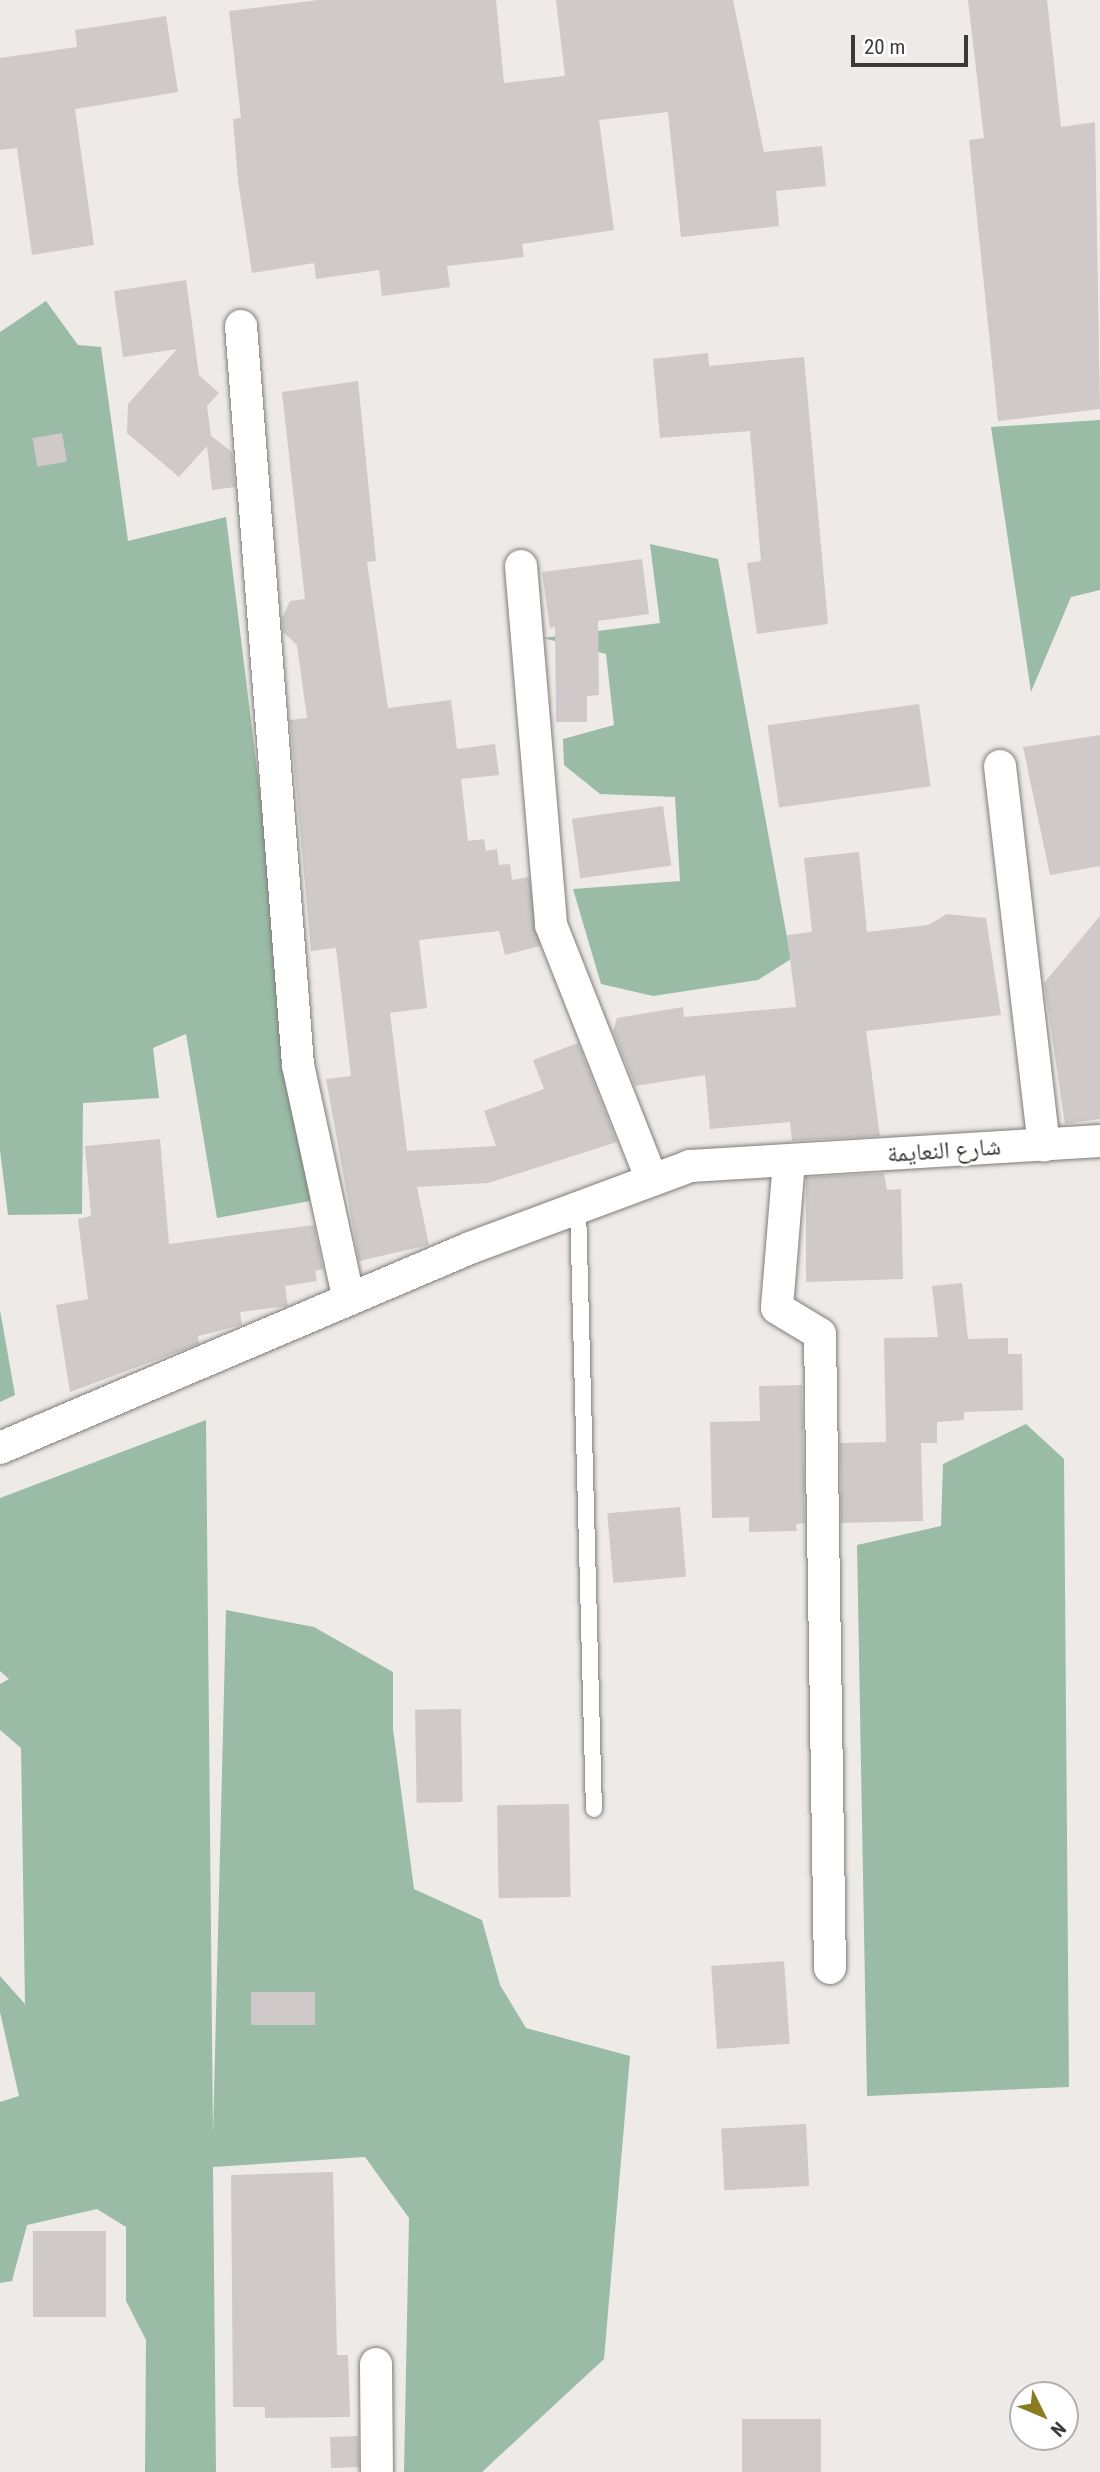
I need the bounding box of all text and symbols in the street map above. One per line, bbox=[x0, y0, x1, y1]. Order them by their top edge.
scale bar bbox=[855, 21, 972, 65]
text: 20 m bbox=[864, 35, 905, 59]
street label: شارع النعايمة bbox=[886, 1133, 1002, 1169]
north arrow bbox=[1009, 2381, 1079, 2451]
text: N bbox=[1046, 2417, 1071, 2441]

